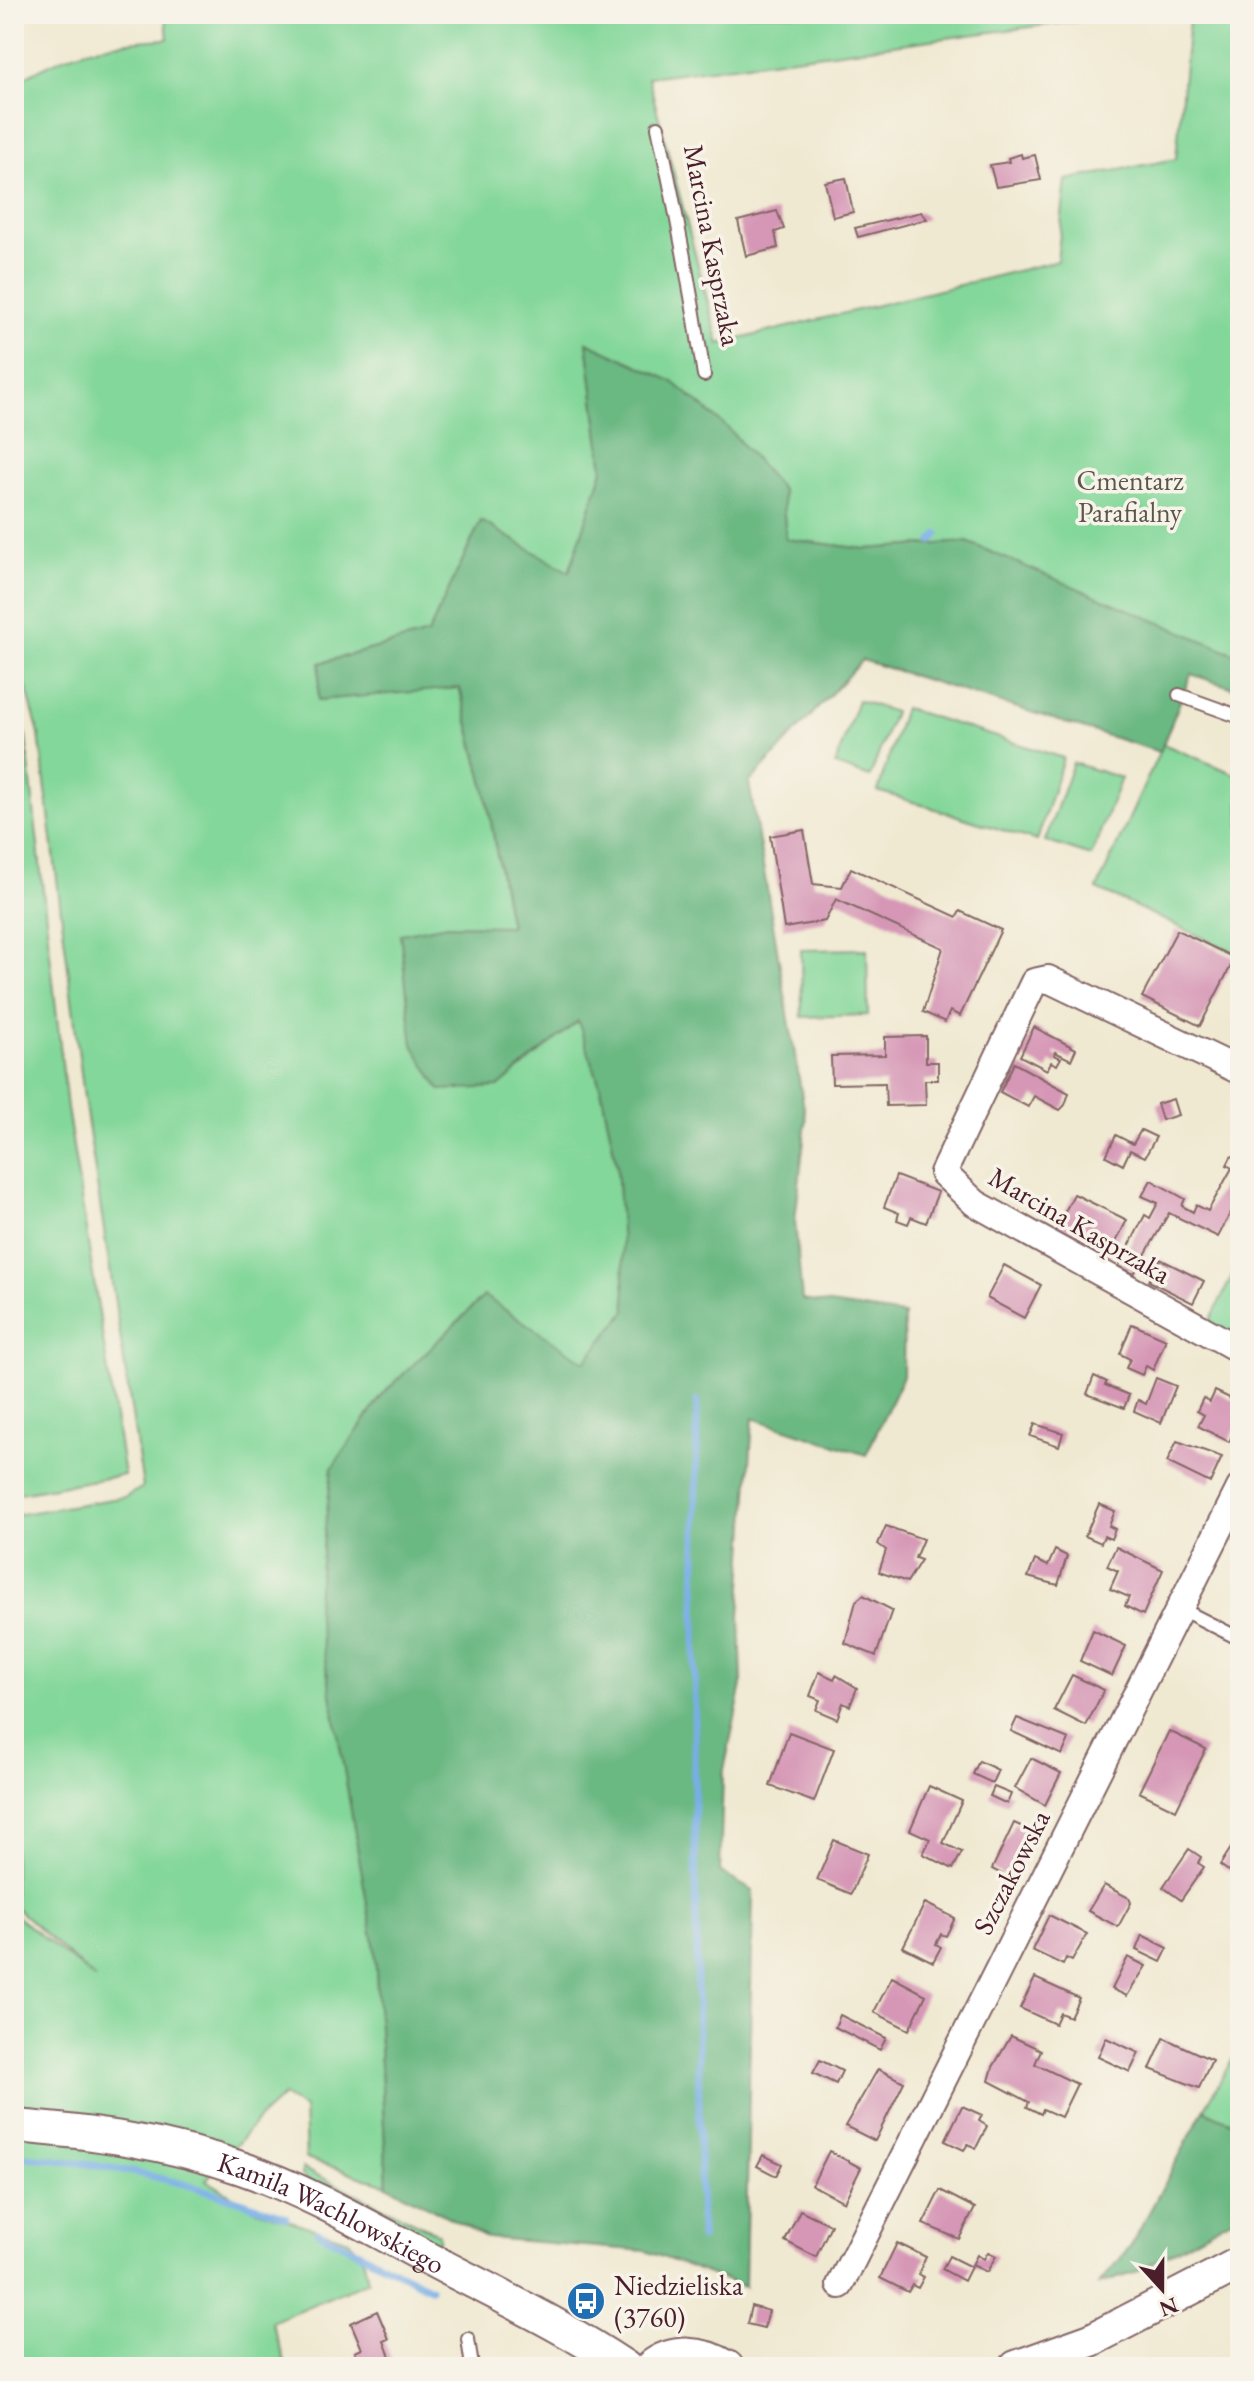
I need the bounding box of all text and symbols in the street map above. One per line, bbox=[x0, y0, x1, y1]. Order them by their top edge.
street label: Marcina Kasprzaka bbox=[676, 141, 750, 349]
park label: Cmentarz Parafialny bbox=[1076, 462, 1184, 530]
street label: Marcina Kasprzaka bbox=[983, 1158, 1178, 1292]
street label: Szczakowska bbox=[964, 1803, 1058, 1940]
street label: Kamila Wachlowskiego bbox=[213, 2143, 451, 2282]
north arrow bbox=[1122, 2249, 1202, 2329]
place label: Niedzieliska (3760) bbox=[614, 2267, 744, 2335]
bus stop icon: Niedzieliska (3760) bbox=[565, 2280, 607, 2322]
text: N bbox=[1155, 2290, 1182, 2324]

